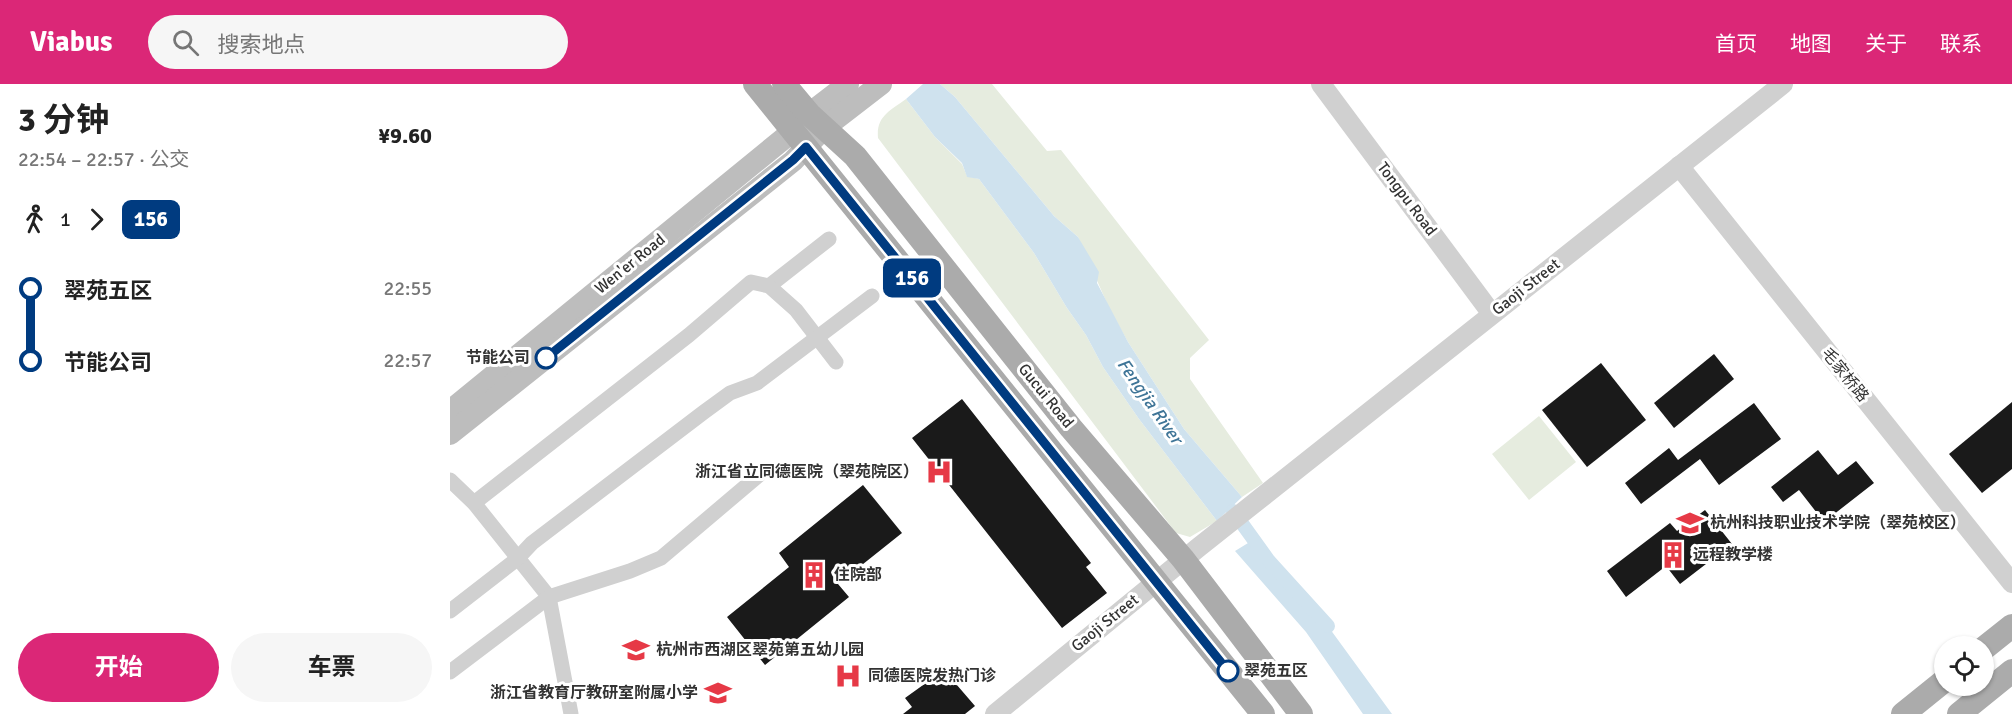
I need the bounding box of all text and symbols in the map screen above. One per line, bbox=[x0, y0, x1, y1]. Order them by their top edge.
search box bbox=[148, 15, 568, 69]
text: Viabus bbox=[30, 25, 112, 59]
icon: search bbox=[169, 26, 202, 59]
text: 搜索地点 bbox=[217, 31, 305, 58]
text: 首页 bbox=[1715, 31, 1757, 57]
text: 地图 bbox=[1790, 31, 1832, 57]
text: 关于 bbox=[1865, 31, 1907, 57]
text: 联系 bbox=[1940, 31, 1982, 57]
text: 3 分钟 bbox=[18, 100, 109, 141]
text: ¥9.60 bbox=[378, 122, 432, 149]
text: 22:54 – 22:57 · 公交 bbox=[18, 147, 189, 172]
street label: Tongpu Road bbox=[1373, 158, 1441, 240]
icon: walk bbox=[18, 203, 51, 236]
icon: forward bbox=[80, 203, 113, 236]
text: 156 bbox=[134, 206, 168, 232]
text: 1 bbox=[60, 207, 71, 232]
street label: Wen'er Road bbox=[591, 230, 669, 298]
street label: Gaoji Street bbox=[1488, 254, 1564, 320]
line badge: 156 bbox=[878, 258, 946, 298]
text: 156 bbox=[895, 265, 929, 291]
text: 22:55 bbox=[383, 276, 432, 301]
text: 翠苑五区 bbox=[64, 277, 152, 304]
street label: 毛家桥路 bbox=[1817, 344, 1873, 406]
marker: 节能公司 bbox=[535, 347, 557, 369]
text: 22:57 bbox=[383, 348, 432, 373]
place label: 节能公司 bbox=[466, 348, 530, 368]
text: 节能公司 bbox=[64, 349, 152, 376]
water label: Fengjia River bbox=[1113, 354, 1189, 450]
street label: Gucui Road bbox=[1014, 360, 1078, 432]
hospital icon: 浙江省立同德医院（翠苑院区） bbox=[924, 457, 954, 487]
place label: 浙江省立同德医院（翠苑院区） bbox=[695, 462, 919, 482]
school or university icon: 杭州科技职业技术学院（翠苑校区） bbox=[1675, 508, 1705, 538]
place label: 杭州科技职业技术学院（翠苑校区） bbox=[1710, 513, 1966, 533]
building icon: 远程教学楼 bbox=[1658, 540, 1688, 570]
place label: 远程教学楼 bbox=[1693, 545, 1773, 565]
building icon: 住院部 bbox=[799, 560, 829, 590]
place label: 住院部 bbox=[834, 565, 882, 585]
street label: Gaoji Street bbox=[1067, 590, 1143, 656]
button: 开始 bbox=[18, 633, 219, 702]
button: 车票 bbox=[231, 633, 432, 702]
school or university icon: 杭州市西湖区翠苑第五幼儿园 bbox=[621, 635, 651, 665]
map controls bbox=[1934, 636, 1994, 696]
button: locate bbox=[1934, 636, 1994, 696]
place label: 杭州市西湖区翠苑第五幼儿园 bbox=[656, 640, 864, 660]
marker: 翠苑五区 bbox=[1217, 660, 1239, 682]
hospital icon: 同德医院发热门诊 bbox=[833, 661, 863, 691]
place label: 翠苑五区 bbox=[1244, 661, 1308, 681]
place label: 同德医院发热门诊 bbox=[868, 666, 997, 686]
school or university icon: 浙江省教育厅教研室附属小学 bbox=[703, 678, 733, 708]
place label: 浙江省教育厅教研室附属小学 bbox=[490, 683, 698, 703]

